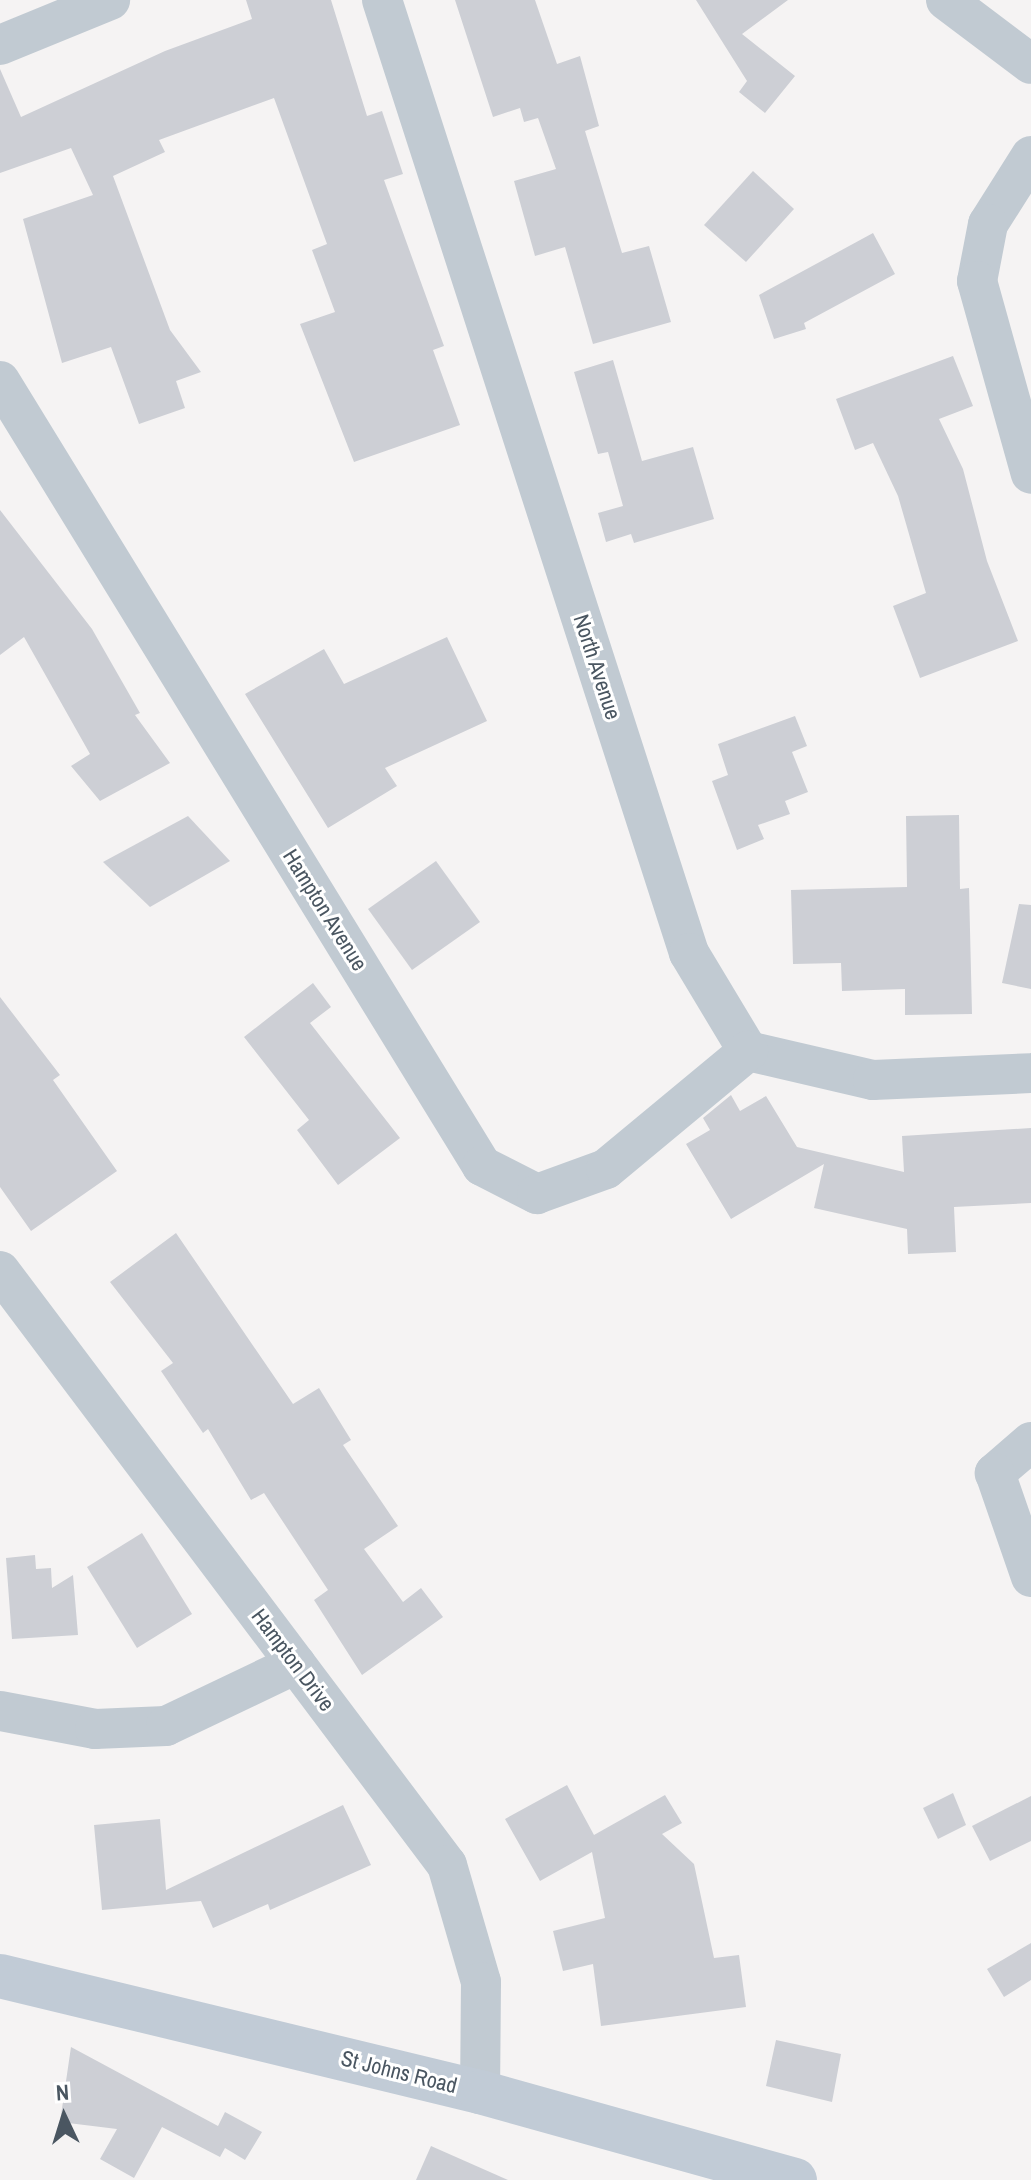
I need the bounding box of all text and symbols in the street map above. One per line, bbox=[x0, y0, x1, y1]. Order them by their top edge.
street label: North Avenue bbox=[567, 611, 627, 723]
street label: Hampton Avenue bbox=[277, 844, 373, 976]
street label: Hampton Drive bbox=[246, 1604, 340, 1716]
street label: St Johns Road bbox=[338, 2045, 460, 2099]
north arrow bbox=[24, 2076, 104, 2156]
text: N bbox=[55, 2077, 70, 2107]

